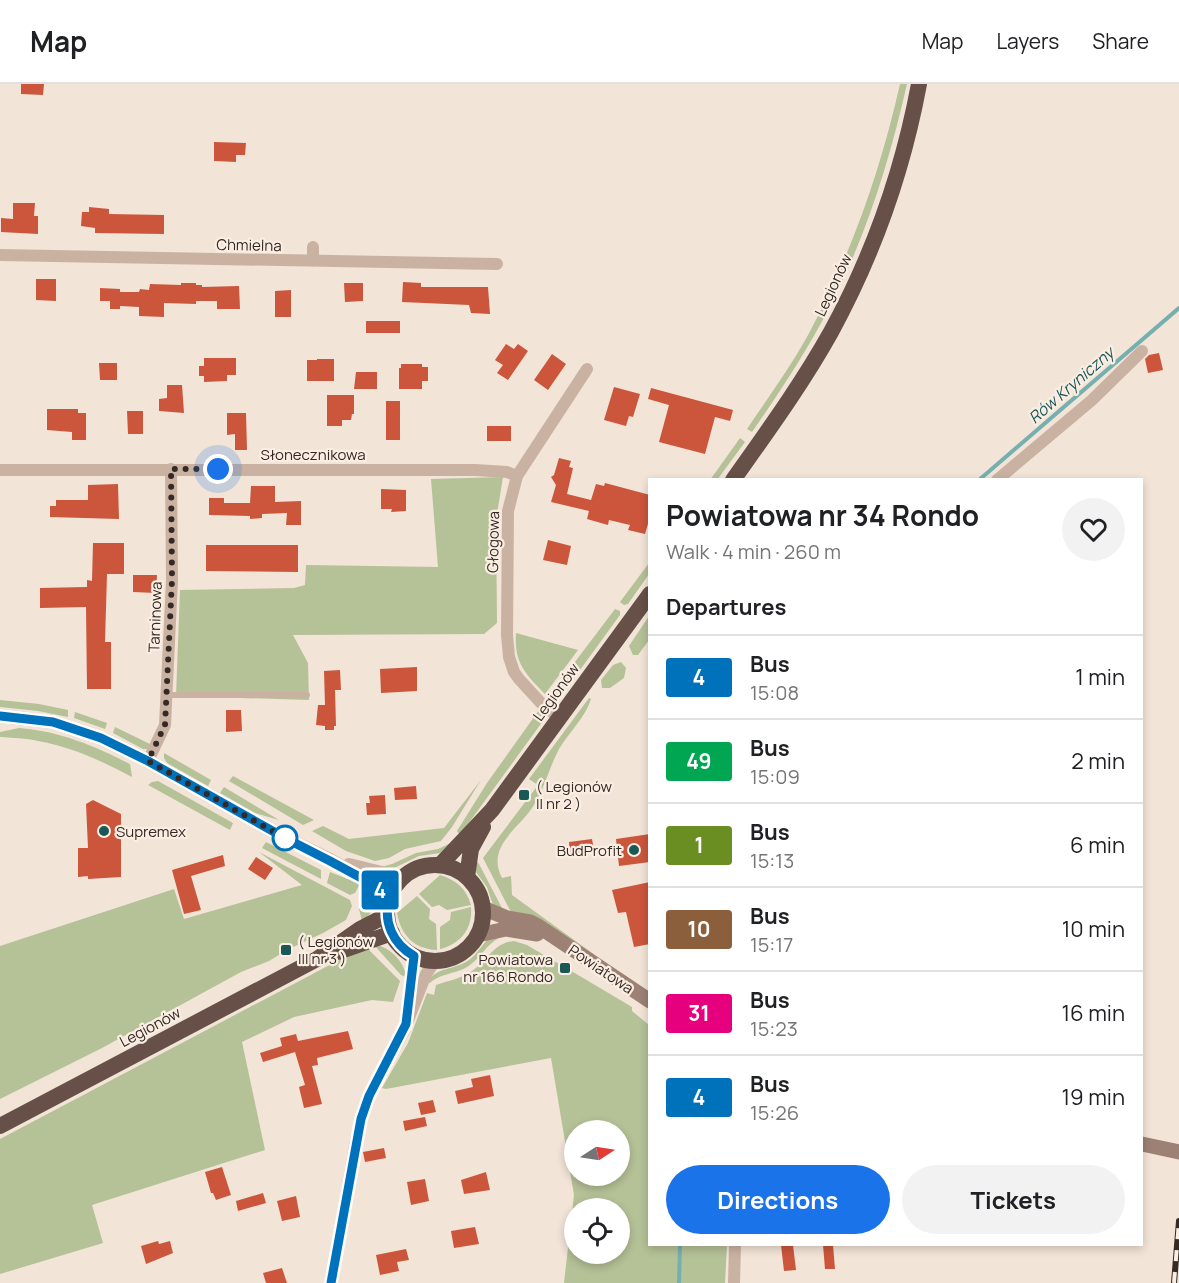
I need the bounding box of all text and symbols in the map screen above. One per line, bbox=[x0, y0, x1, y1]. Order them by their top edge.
text: Map bbox=[30, 22, 87, 60]
text: Map bbox=[922, 27, 963, 55]
text: Layers bbox=[996, 27, 1059, 55]
text: Share bbox=[1092, 27, 1149, 55]
street label: Chmielna bbox=[216, 234, 282, 256]
street label: Legionów bbox=[809, 250, 857, 320]
water label: Rów Kryniczny bbox=[1024, 340, 1120, 428]
street label: Słonecznikowa bbox=[260, 444, 366, 465]
your location bbox=[203, 454, 233, 484]
text: Powiatowa nr 34 Rondo bbox=[666, 496, 979, 534]
button: heart bbox=[1062, 498, 1125, 561]
street label: Głogowa bbox=[482, 511, 504, 573]
text: Walk · 4 min · 260 m bbox=[666, 538, 841, 565]
street label: Tarninowa bbox=[143, 581, 167, 653]
text: Departures bbox=[666, 592, 786, 622]
text: Bus bbox=[750, 649, 790, 679]
street label: Legionów bbox=[528, 658, 584, 725]
text: 1 min bbox=[1075, 662, 1125, 692]
text: 4 bbox=[693, 663, 705, 691]
text: 15:08 bbox=[750, 679, 799, 706]
text: Bus bbox=[750, 733, 790, 763]
text: 2 min bbox=[1071, 746, 1125, 776]
text: 49 bbox=[686, 747, 712, 775]
text: 15:09 bbox=[750, 763, 800, 790]
place label: ( Legionów II nr 2 ) bbox=[536, 776, 613, 814]
marker: ( Legionów II nr 2 ) bbox=[517, 788, 531, 802]
text: Bus bbox=[750, 817, 790, 847]
place label: Supremex bbox=[116, 821, 186, 842]
marker: Supremex bbox=[97, 824, 111, 838]
unlabelled marker bbox=[272, 825, 298, 851]
text: 6 min bbox=[1070, 830, 1125, 860]
text: 1 bbox=[694, 831, 704, 859]
place label: BudProfit bbox=[557, 840, 622, 861]
marker: BudProfit bbox=[627, 843, 641, 857]
text: 15:13 bbox=[750, 847, 794, 874]
line badge: 4 bbox=[360, 870, 400, 910]
text: 4 bbox=[374, 876, 386, 904]
text: Bus bbox=[750, 901, 790, 931]
text: 10 min bbox=[1062, 914, 1125, 944]
text: 10 bbox=[687, 915, 711, 943]
place label: ( Legionów III nr 3 ) bbox=[298, 931, 375, 969]
text: 15:17 bbox=[750, 931, 793, 958]
street label: Powiatowa bbox=[564, 939, 638, 999]
marker: ( Legionów III nr 3 ) bbox=[279, 943, 293, 957]
place label: Powiatowa nr 166 Rondo bbox=[463, 949, 553, 987]
marker: Powiatowa nr 166 Rondo bbox=[558, 961, 572, 975]
text: Bus bbox=[750, 985, 790, 1015]
text: 16 min bbox=[1062, 998, 1125, 1028]
text: 31 bbox=[688, 999, 710, 1027]
street label: Legionów bbox=[116, 1002, 185, 1052]
text: 15:23 bbox=[750, 1015, 798, 1042]
text: Bus bbox=[750, 1069, 790, 1099]
text: 19 min bbox=[1062, 1082, 1125, 1112]
text: 4 bbox=[693, 1083, 705, 1111]
text: 15:26 bbox=[750, 1099, 799, 1126]
north arrow bbox=[564, 1120, 630, 1186]
map controls bbox=[564, 1120, 630, 1264]
button: Directions bbox=[666, 1165, 890, 1234]
button: Tickets bbox=[902, 1165, 1125, 1234]
button: locate bbox=[564, 1198, 630, 1264]

